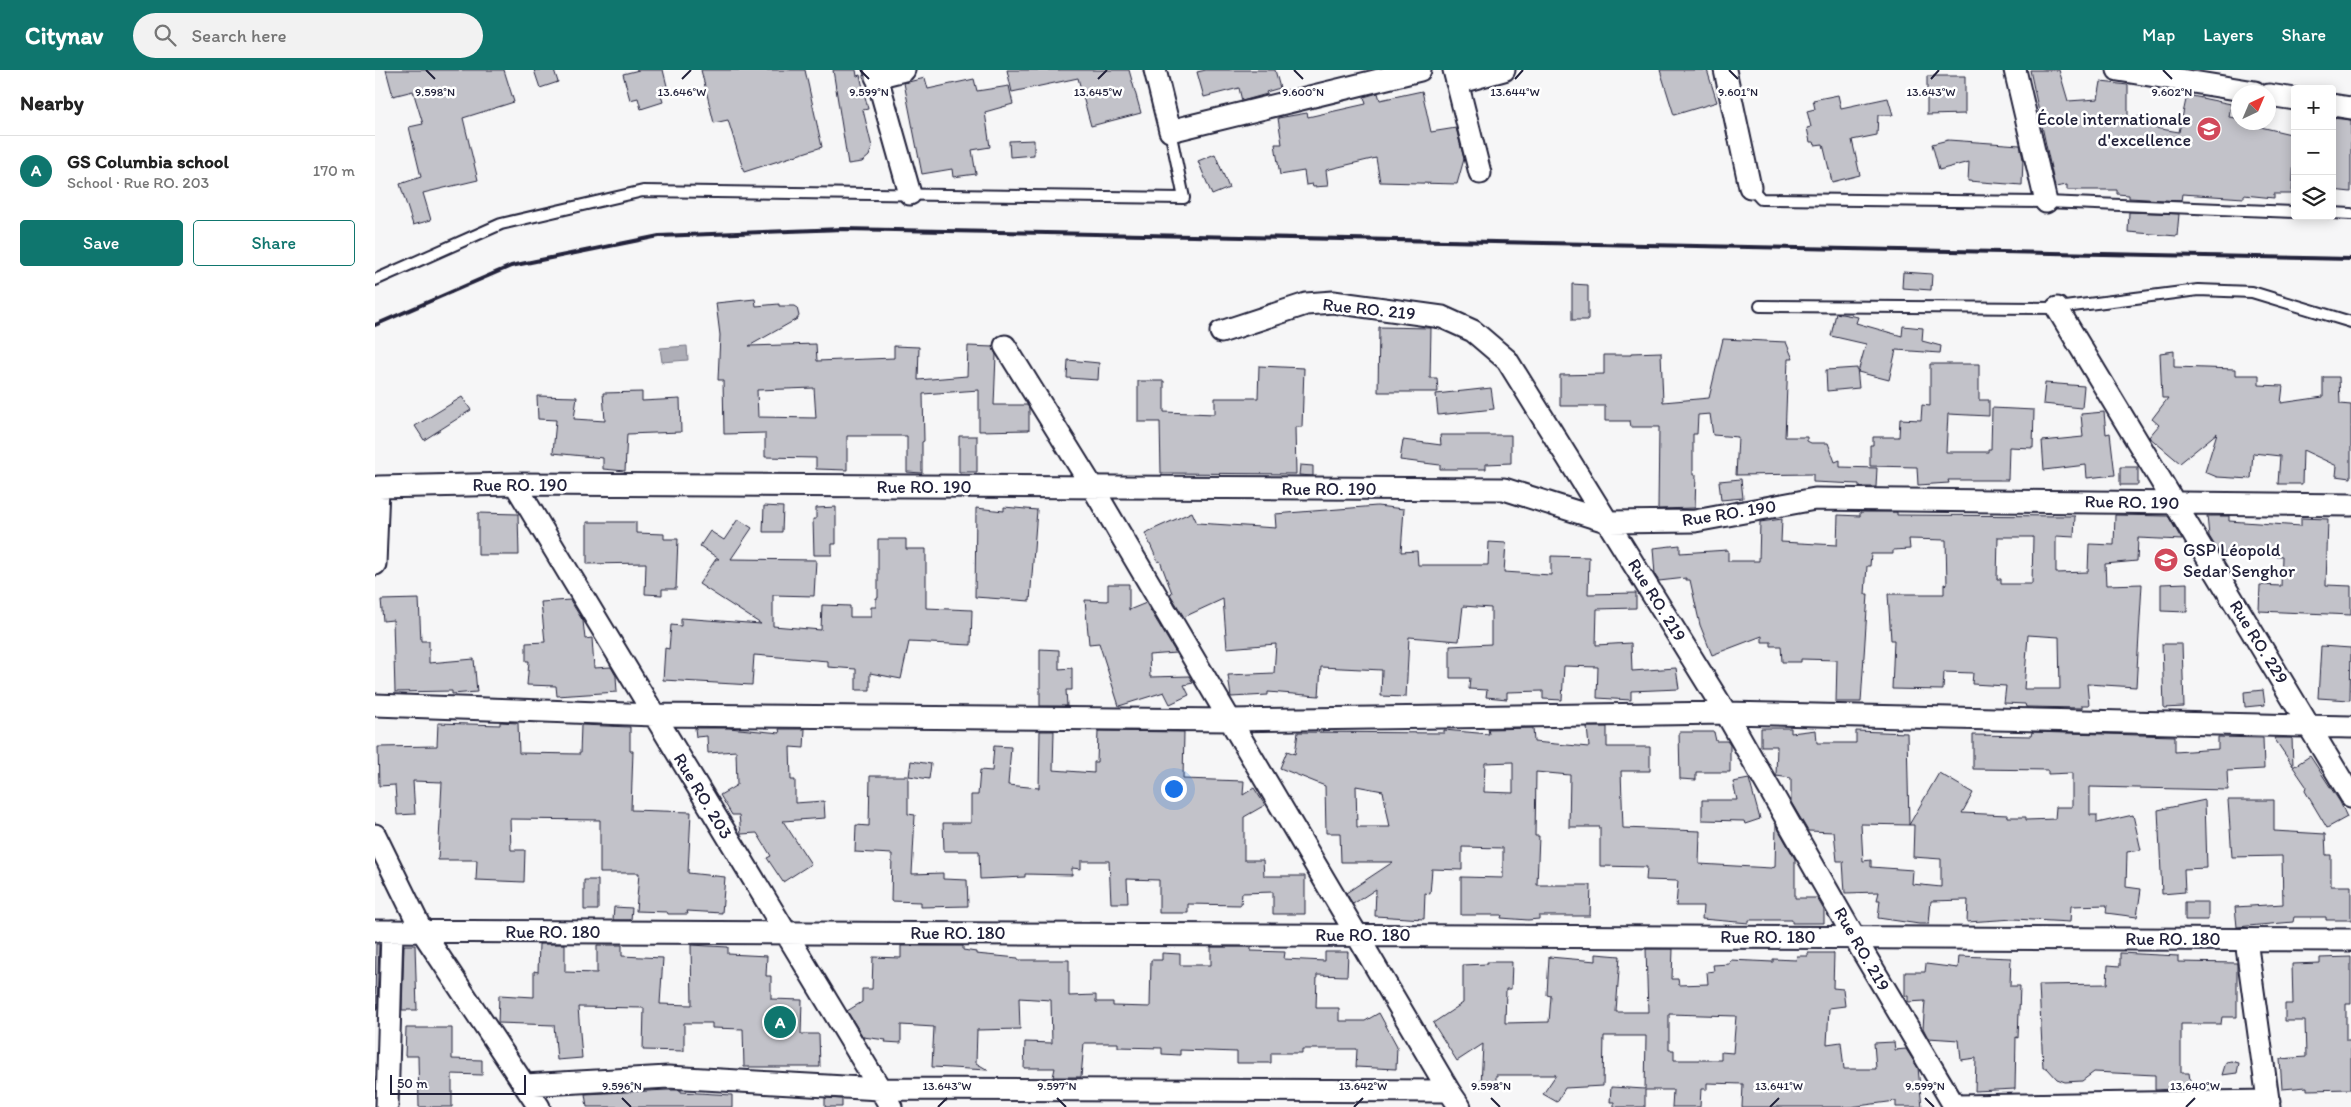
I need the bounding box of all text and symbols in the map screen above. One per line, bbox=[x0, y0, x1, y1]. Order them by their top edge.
search box bbox=[133, 13, 483, 58]
text: Citynav bbox=[25, 21, 103, 50]
icon: search bbox=[151, 21, 179, 49]
text: Search here bbox=[191, 24, 287, 47]
text: Map bbox=[2142, 24, 2175, 46]
text: Layers bbox=[2203, 24, 2253, 46]
text: Share bbox=[2281, 24, 2326, 46]
text: 9.598°N bbox=[415, 85, 455, 99]
text: 13.646°W bbox=[658, 85, 706, 99]
text: 9.599°N bbox=[849, 85, 889, 99]
text: 13.645°W bbox=[1074, 85, 1122, 99]
text: 9.600°N bbox=[1282, 85, 1324, 99]
text: 13.644°W bbox=[1490, 85, 1540, 99]
text: 9.601°N bbox=[1718, 85, 1758, 99]
text: 13.643°W bbox=[1907, 85, 1955, 99]
text: 9.602°N bbox=[2152, 85, 2192, 99]
north arrow bbox=[2231, 85, 2276, 130]
map controls bbox=[2291, 85, 2336, 220]
button: + bbox=[2291, 85, 2336, 130]
text: Nearby bbox=[20, 90, 84, 115]
place label: École internationale d'excellence bbox=[2037, 108, 2191, 151]
school or university icon: École internationale d'excellence bbox=[2196, 116, 2222, 142]
button: − bbox=[2291, 130, 2336, 175]
text: GS Columbia school bbox=[67, 150, 229, 173]
text: A bbox=[31, 161, 41, 180]
text: 170 m bbox=[313, 161, 355, 180]
text: School · Rue RO. 203 bbox=[67, 173, 209, 192]
button: layers bbox=[2291, 175, 2336, 220]
button: Save bbox=[20, 220, 183, 266]
button: Share bbox=[193, 220, 355, 266]
street label: Rue RO. 219 bbox=[1321, 293, 1417, 325]
street label: Rue RO. 190 bbox=[473, 474, 567, 496]
street label: Rue RO. 190 bbox=[877, 476, 971, 498]
street label: Rue RO. 190 bbox=[1282, 478, 1376, 500]
street label: Rue RO. 190 bbox=[2084, 490, 2180, 514]
street label: Rue RO. 190 bbox=[1680, 495, 1778, 531]
place label: GSP Léopold Sedar Senghor bbox=[2183, 539, 2296, 582]
school or university icon: GSP Léopold Sedar Senghor bbox=[2153, 547, 2179, 573]
street label: Rue RO. 219 bbox=[1623, 555, 1691, 645]
street label: Rue RO. 229 bbox=[2225, 596, 2293, 688]
street label: Rue RO. 203 bbox=[669, 749, 737, 843]
your location bbox=[1161, 776, 1187, 802]
street label: Rue RO. 219 bbox=[1829, 903, 1895, 995]
street label: Rue RO. 180 bbox=[505, 921, 601, 943]
street label: Rue RO. 180 bbox=[910, 922, 1006, 944]
street label: Rue RO. 180 bbox=[1315, 924, 1411, 946]
street label: Rue RO. 180 bbox=[1720, 926, 1816, 948]
street label: Rue RO. 180 bbox=[2125, 928, 2221, 950]
pin: A bbox=[764, 1003, 796, 1041]
scale bar bbox=[390, 1072, 526, 1095]
text: 50 m bbox=[397, 1075, 428, 1092]
text: 9.596°N bbox=[602, 1079, 642, 1093]
text: 13.643°W bbox=[923, 1079, 971, 1093]
text: 9.597°N bbox=[1037, 1079, 1077, 1093]
text: 13.642°W bbox=[1339, 1079, 1387, 1093]
text: 9.598°N bbox=[1471, 1079, 1511, 1093]
text: 13.641°W bbox=[1755, 1079, 1803, 1093]
text: 9.599°N bbox=[1905, 1079, 1945, 1093]
text: 13.640°W bbox=[2170, 1079, 2220, 1093]

